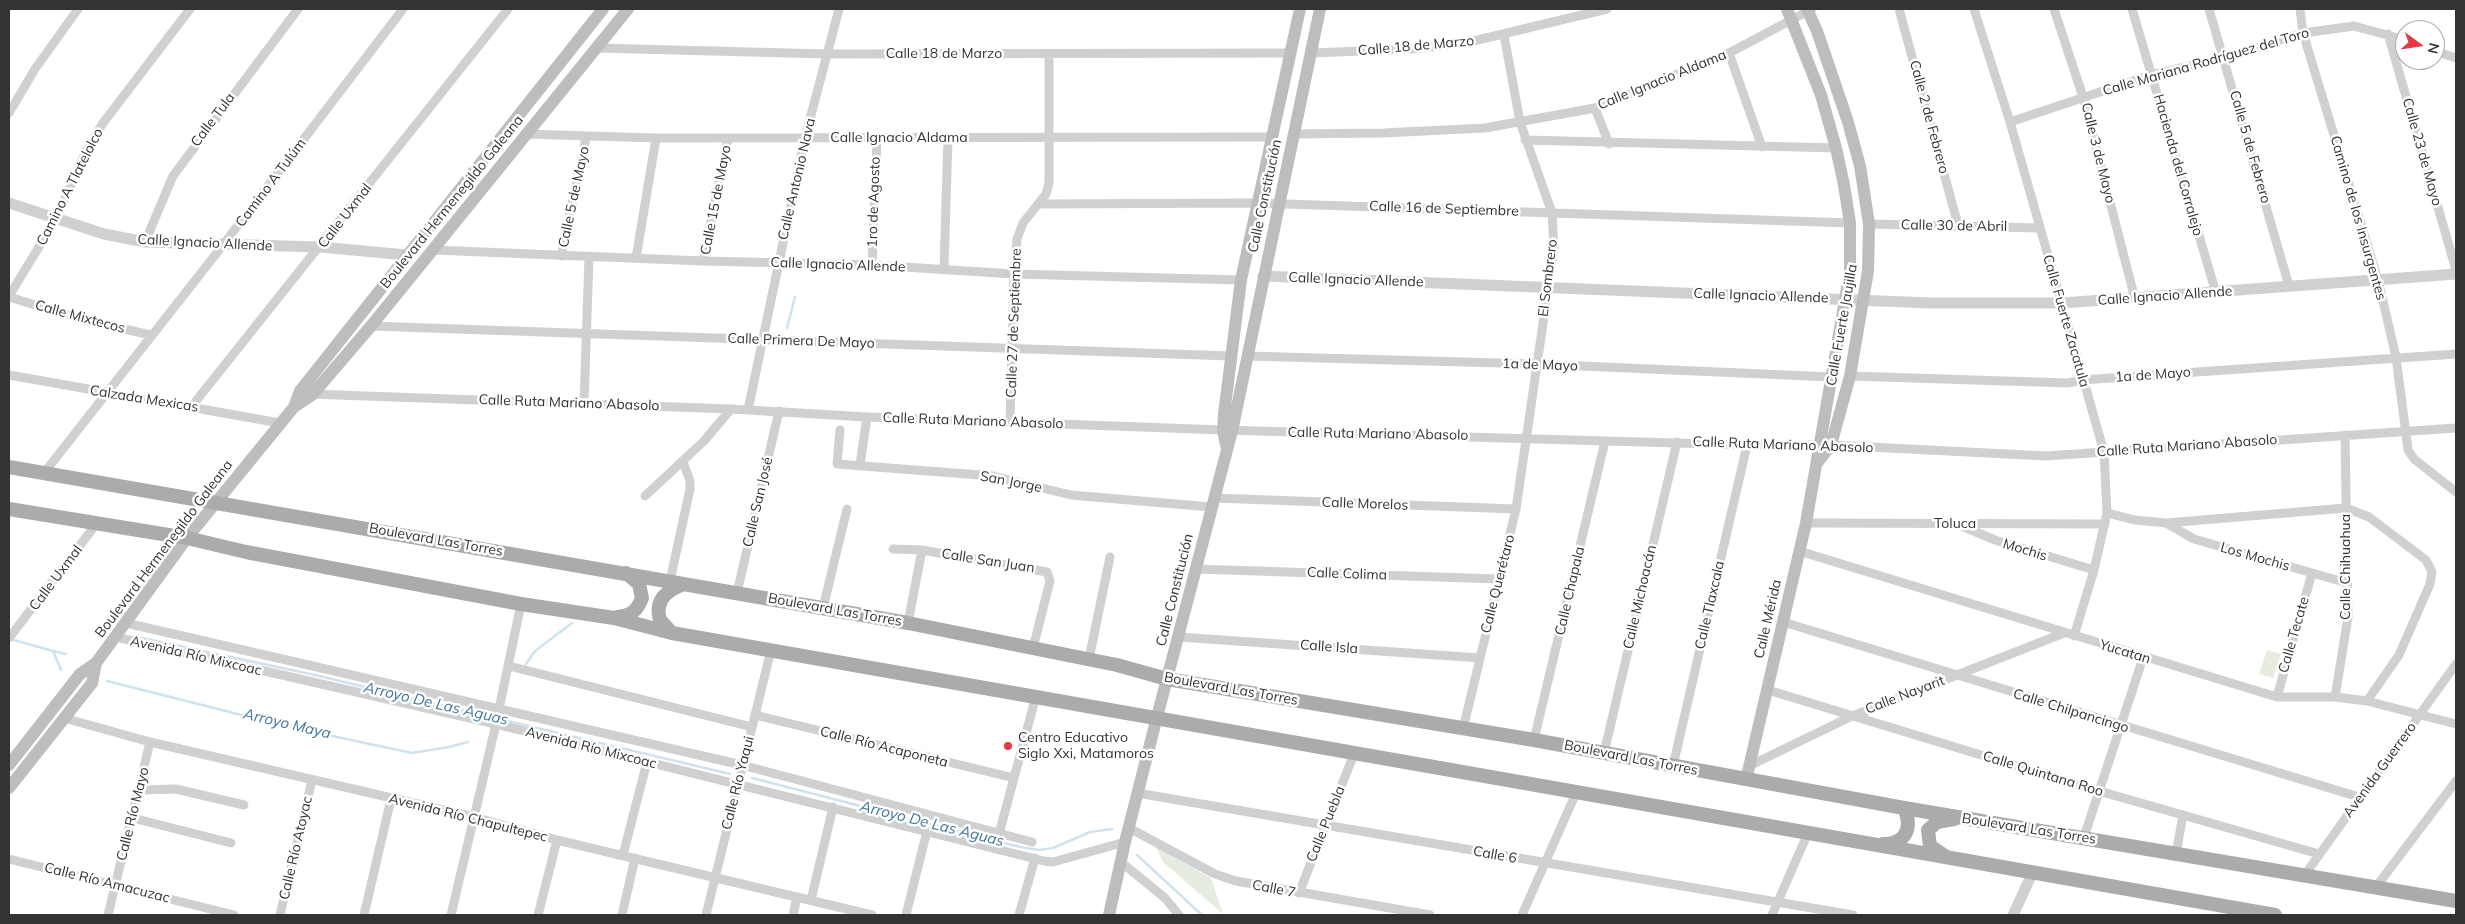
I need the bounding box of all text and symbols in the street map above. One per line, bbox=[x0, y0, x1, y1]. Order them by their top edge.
north arrow bbox=[2395, 20, 2445, 70]
street label: Calle Mariana Rodríguez del Toro bbox=[2101, 24, 2311, 100]
street label: Calle 18 de Marzo bbox=[1357, 33, 1475, 59]
text: N bbox=[2424, 41, 2444, 56]
street label: Calle 18 de Marzo bbox=[886, 46, 1002, 62]
street label: Calle Ignacio Aldama bbox=[1595, 46, 1729, 114]
street label: Calle 2 de Febrero bbox=[1906, 59, 1952, 175]
street label: Calle 5 de Febrero bbox=[2226, 89, 2274, 205]
street label: Calle Tula bbox=[187, 90, 239, 150]
street label: Hacienda del Corralejo bbox=[2150, 92, 2206, 238]
street label: Calle 23 de Mayo bbox=[2399, 96, 2445, 208]
street label: Calle 3 de Mayo bbox=[2077, 101, 2119, 205]
street label: Boulevard Hermenegildo Galeana bbox=[377, 112, 527, 292]
street label: Calle Antonio Nava bbox=[775, 116, 819, 242]
street label: Camino A Tlatelolco bbox=[33, 126, 107, 248]
street label: Calle Ignacio Aldama bbox=[830, 130, 968, 146]
street label: Camino de los Insurgentes bbox=[2326, 134, 2390, 302]
street label: Camino A Tulúm bbox=[232, 135, 310, 231]
street label: Calle Constitución bbox=[1245, 138, 1285, 254]
street label: Calle 15 de Mayo bbox=[697, 144, 735, 256]
street label: Calle 5 de Mayo bbox=[555, 145, 593, 249]
street label: 1ro de Agosto bbox=[864, 156, 884, 248]
street label: Calle Uxmal bbox=[315, 180, 375, 252]
street label: Calle 16 de Septiembre bbox=[1369, 198, 1519, 220]
street label: Calle 30 de Abril bbox=[1901, 217, 2007, 235]
street label: Calle Ignacio Allende bbox=[137, 231, 273, 255]
street label: El Sombrero bbox=[1535, 238, 1561, 318]
street label: Calle 27 de Septiembre bbox=[1003, 248, 1025, 398]
street label: Calle Fuerte Zacatula bbox=[2039, 253, 2093, 389]
street label: Calle Ignacio Allende bbox=[770, 254, 906, 276]
street label: Calle Fuerte Jaujilla bbox=[1823, 263, 1861, 387]
street label: Calle Ignacio Allende bbox=[1288, 269, 1424, 291]
street label: Calle Ignacio Allende bbox=[2097, 283, 2233, 309]
street label: Calle Ignacio Allende bbox=[1693, 285, 1829, 307]
street label: Calle Mixtecos bbox=[33, 297, 127, 337]
street label: Calle Primera De Mayo bbox=[727, 330, 875, 352]
street label: 1a de Mayo bbox=[1502, 355, 1578, 375]
street label: 1a de Mayo bbox=[2115, 364, 2191, 386]
street label: Calzada Mexicas bbox=[88, 382, 200, 416]
street label: Calle Ruta Mariano Abasolo bbox=[478, 391, 660, 415]
street label: Calle Ruta Mariano Abasolo bbox=[882, 409, 1064, 433]
street label: Calle Ruta Mariano Abasolo bbox=[1287, 424, 1469, 444]
street label: Calle Ruta Mariano Abasolo bbox=[2096, 431, 2278, 461]
street label: Calle Ruta Mariano Abasolo bbox=[1692, 433, 1874, 457]
street label: Calle San José bbox=[739, 455, 777, 549]
street label: Boulevard Hermenegildo Galeana bbox=[92, 457, 236, 641]
street label: San Jorge bbox=[979, 468, 1043, 496]
street label: Calle Morelos bbox=[1321, 494, 1409, 514]
street label: Calle Chihuahua bbox=[2338, 514, 2354, 620]
street label: Toluca bbox=[1934, 516, 1976, 532]
street label: Boulevard Las Torres bbox=[368, 520, 504, 560]
street label: Calle Constitución bbox=[1153, 532, 1197, 648]
street label: Calle Querétaro bbox=[1478, 533, 1518, 635]
street label: Mochis bbox=[2001, 535, 2049, 565]
street label: Los Mochis bbox=[2218, 539, 2292, 575]
street label: Calle Uxmal bbox=[26, 542, 86, 614]
street label: Calle Michoacán bbox=[1620, 543, 1660, 651]
street label: Calle San Juan bbox=[940, 545, 1036, 577]
street label: Calle Chapala bbox=[1552, 545, 1588, 637]
street label: Calle Tlaxcala bbox=[1692, 559, 1728, 651]
street label: Calle Colima bbox=[1307, 564, 1387, 584]
street label: Calle Mérida bbox=[1751, 578, 1785, 660]
street label: Boulevard Las Torres bbox=[767, 590, 903, 630]
street label: Calle Tecate bbox=[2275, 595, 2313, 675]
street label: Avenida Río Mixcoac bbox=[129, 633, 263, 679]
street label: Yucatan bbox=[2098, 636, 2152, 668]
street label: Calle Isla bbox=[1299, 637, 1359, 657]
street label: Boulevard Las Torres bbox=[1163, 669, 1299, 709]
street label: Calle Nayarit bbox=[1863, 672, 1947, 718]
water label: Arroyo De Las Aguas bbox=[362, 679, 510, 729]
street label: Calle Chilpancingo bbox=[2011, 685, 2131, 737]
water label: Arroyo Maya bbox=[242, 705, 332, 743]
street label: Avenida Guerrero bbox=[2340, 719, 2420, 821]
street label: Calle Río Acaponeta bbox=[818, 723, 950, 771]
street label: Avenida Río Mixcoac bbox=[524, 724, 658, 772]
place label: Centro Educativo Siglo Xxi, Matamoros bbox=[1018, 730, 1154, 762]
street label: Calle Río Yaqui bbox=[718, 734, 758, 832]
street label: Boulevard Las Torres bbox=[1563, 737, 1699, 779]
marker: Centro Educativo Siglo Xxi, Matamoros bbox=[1002, 740, 1014, 752]
street label: Calle Quintana Roo bbox=[1981, 748, 2105, 800]
street label: Calle Río Mayo bbox=[113, 765, 153, 863]
street label: Calle Puebla bbox=[1303, 784, 1349, 864]
street label: Avenida Río Chapultepec bbox=[387, 790, 549, 846]
street label: Calle Río Atoyac bbox=[276, 795, 316, 901]
water label: Arroyo De Las Aguas bbox=[858, 797, 1006, 851]
street label: Boulevard Las Torres bbox=[1961, 810, 2097, 848]
street label: Calle 6 bbox=[1472, 843, 1518, 867]
street label: Calle Río Amacuzac bbox=[42, 859, 172, 907]
street label: Calle 7 bbox=[1251, 877, 1297, 901]

